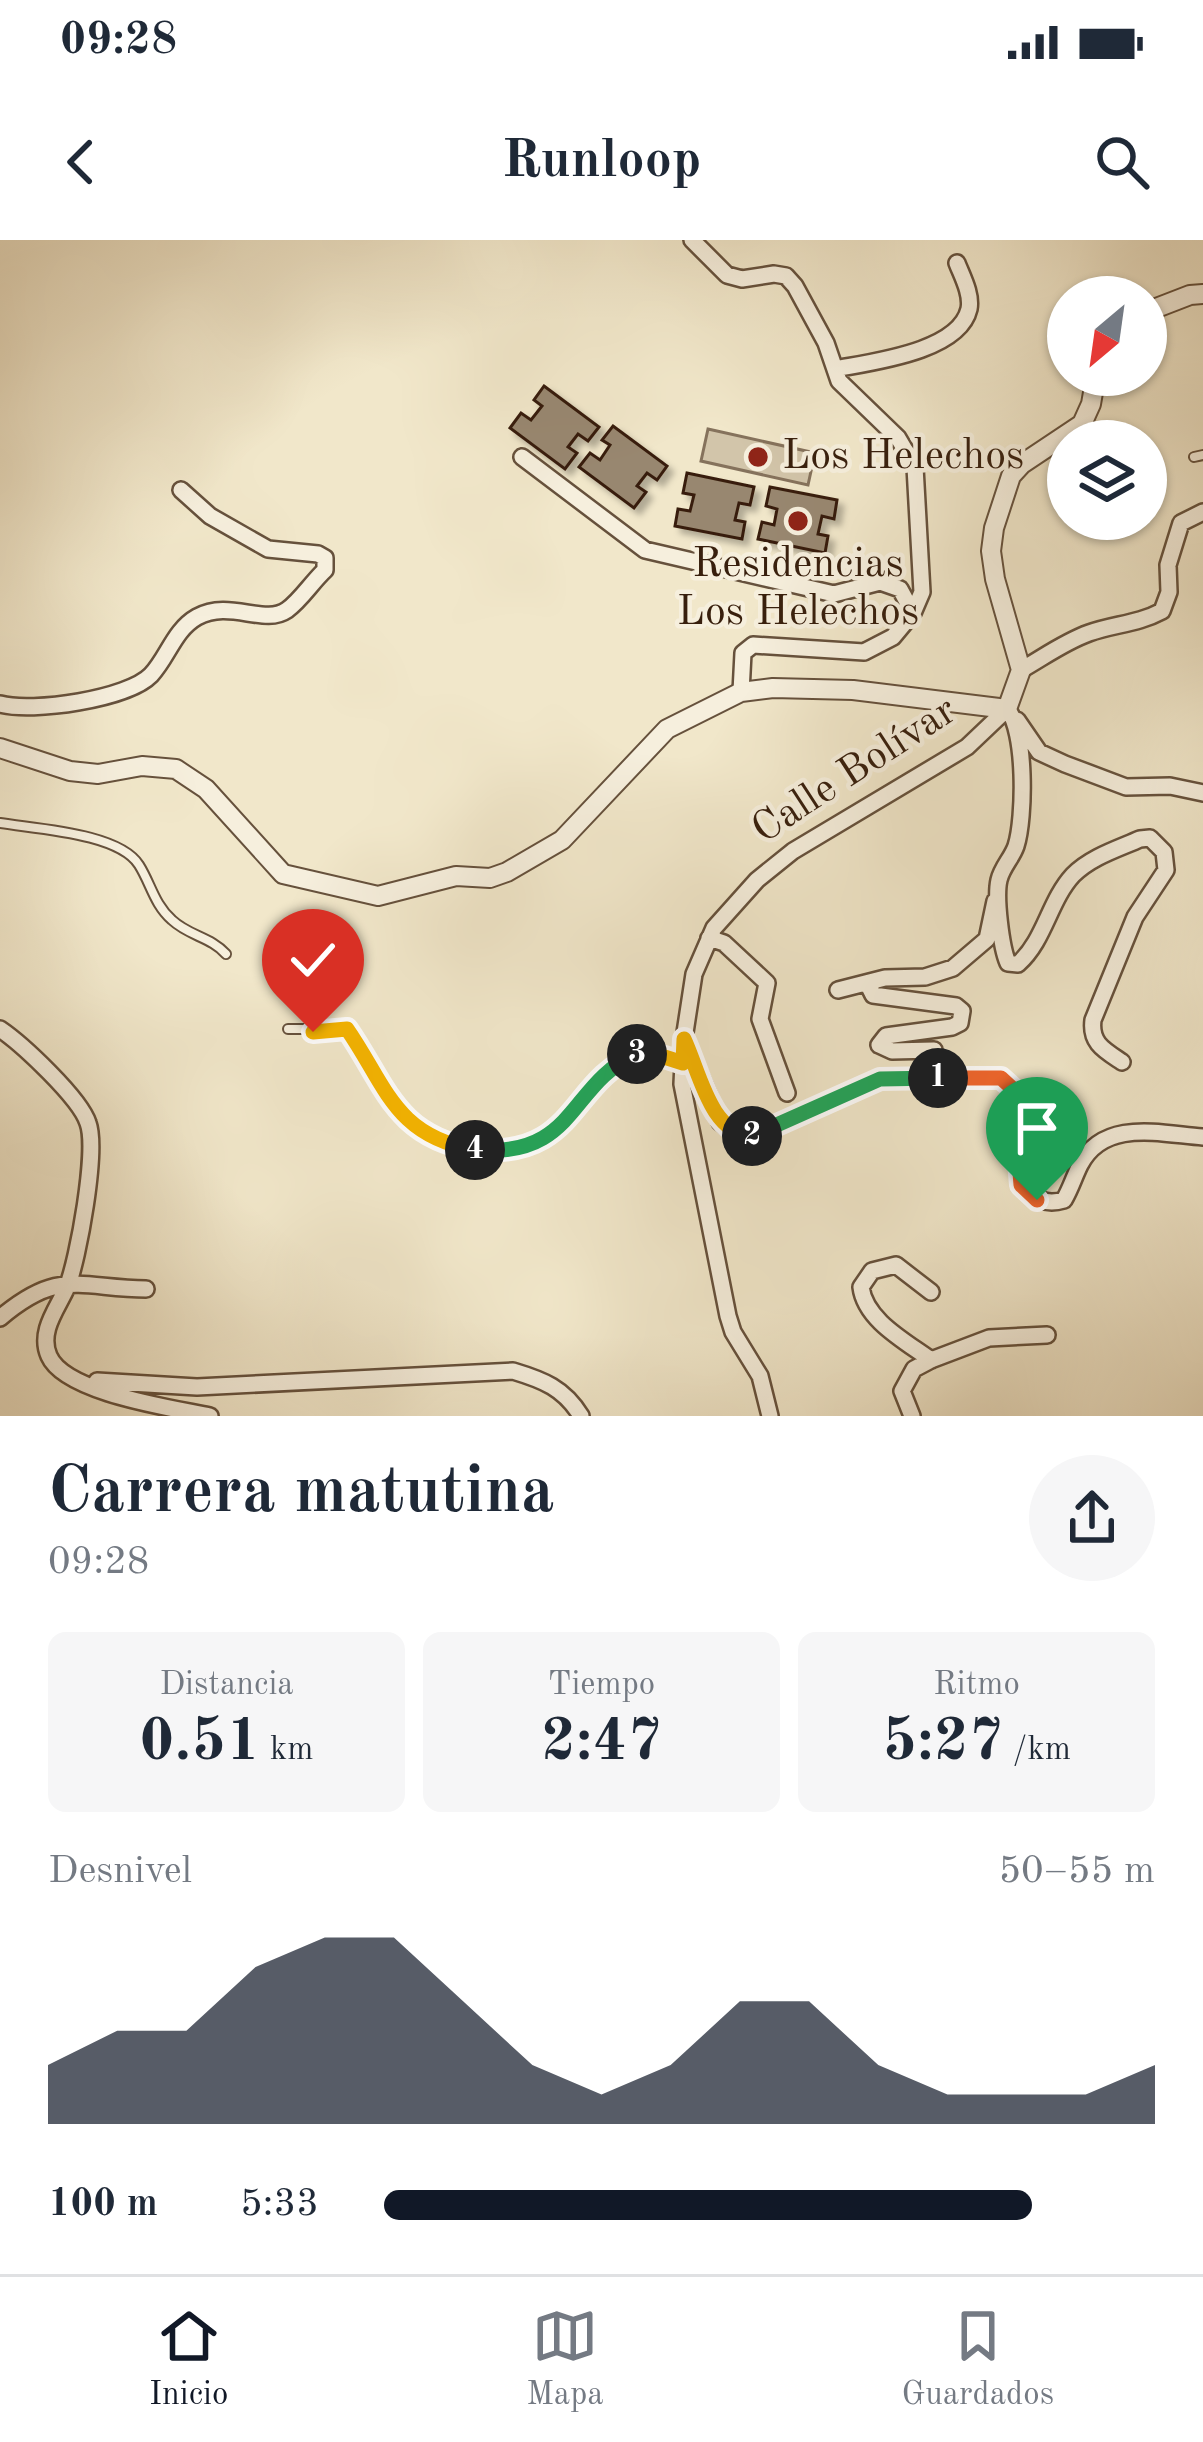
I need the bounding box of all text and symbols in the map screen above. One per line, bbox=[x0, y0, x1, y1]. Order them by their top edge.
text: 09:28 bbox=[60, 19, 177, 64]
icon: back bbox=[48, 129, 114, 195]
icon: search bbox=[1089, 129, 1155, 195]
text: Runloop bbox=[502, 135, 701, 189]
north arrow bbox=[1047, 276, 1167, 396]
map controls bbox=[1047, 276, 1167, 540]
button: layers bbox=[1047, 420, 1167, 540]
place label: Los Helechos bbox=[782, 436, 1024, 478]
marker: Los Helechos bbox=[745, 444, 771, 470]
marker: Residencias Los Helechos bbox=[785, 508, 811, 534]
place label: Residencias Los Helechos bbox=[677, 544, 919, 634]
street label: Calle Bolívar bbox=[745, 690, 965, 852]
pin bbox=[262, 909, 364, 1032]
icon: check bbox=[280, 927, 346, 993]
pin: 3 bbox=[607, 1024, 667, 1084]
text: 3 bbox=[627, 1037, 647, 1070]
pin: 1 bbox=[908, 1048, 968, 1108]
text: 1 bbox=[928, 1061, 948, 1094]
pin bbox=[986, 1077, 1088, 1200]
icon: arrive bbox=[1004, 1095, 1070, 1161]
pin: 2 bbox=[722, 1106, 782, 1166]
text: 2 bbox=[742, 1119, 762, 1152]
pin: 4 bbox=[445, 1120, 505, 1180]
text: 4 bbox=[465, 1133, 485, 1166]
button: share bbox=[1029, 1455, 1155, 1581]
text: Carrera matutina bbox=[48, 1461, 555, 1527]
text: 09:28 bbox=[48, 1543, 149, 1582]
text: Distancia bbox=[159, 1669, 294, 1702]
text: Tiempo bbox=[548, 1669, 655, 1702]
text: Ritmo bbox=[933, 1669, 1020, 1702]
text: 0.51 bbox=[140, 1713, 261, 1773]
text: 2:47 bbox=[541, 1713, 662, 1773]
text: 5:27 bbox=[882, 1713, 1003, 1773]
text: km bbox=[261, 1734, 313, 1767]
text: /km bbox=[1003, 1734, 1071, 1767]
text: Desnivel bbox=[48, 1852, 192, 1891]
text: 50–55 m bbox=[998, 1852, 1155, 1891]
text: 100 m bbox=[48, 2185, 158, 2224]
text: 5:33 bbox=[240, 2185, 319, 2224]
tab: Inicio bbox=[149, 2303, 228, 2416]
tab: Mapa bbox=[526, 2303, 604, 2416]
tab: Guardados bbox=[901, 2303, 1054, 2416]

